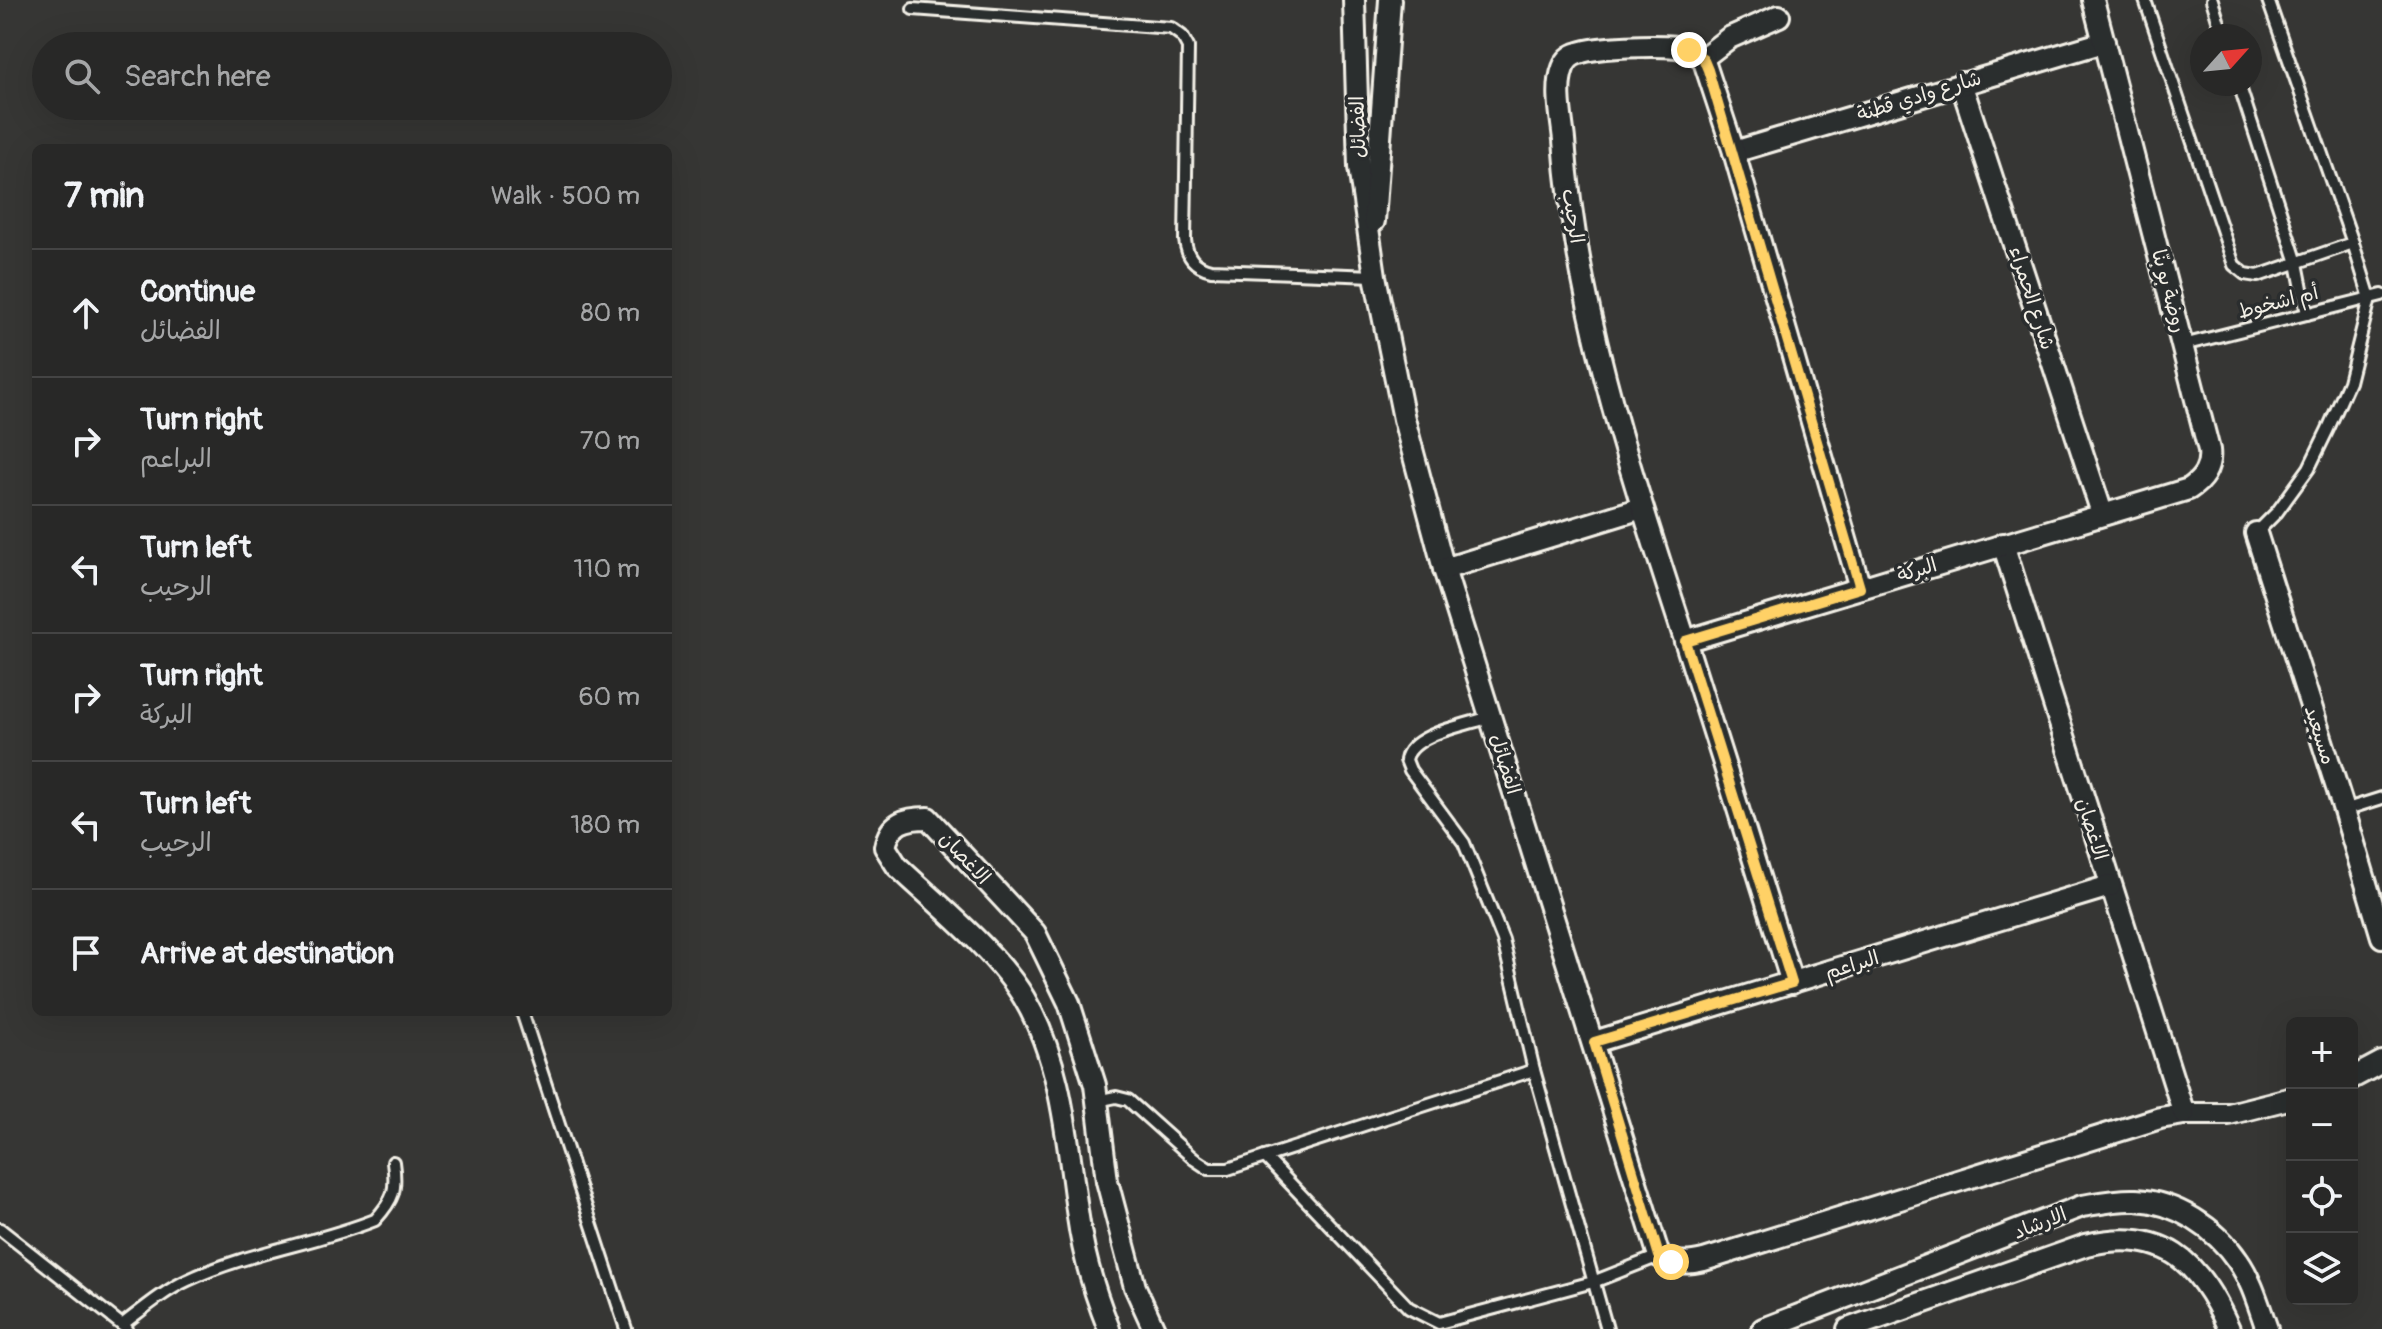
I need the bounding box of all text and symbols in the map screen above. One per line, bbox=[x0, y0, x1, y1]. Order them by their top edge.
north arrow bbox=[2190, 24, 2262, 96]
search box bbox=[32, 32, 672, 120]
route end bbox=[1671, 32, 1707, 68]
icon: search bbox=[60, 54, 104, 98]
text: Search here bbox=[124, 58, 271, 95]
street label: شارع وادي قطنة bbox=[1854, 65, 1985, 129]
street label: الفضائل bbox=[1344, 95, 1372, 159]
text: 7 min bbox=[64, 175, 145, 218]
text: Walk · 500 m bbox=[491, 180, 640, 212]
street label: الرحيب bbox=[1556, 187, 1590, 245]
street label: شارع الحمراء bbox=[2003, 243, 2060, 353]
street label: روضة بو بنّا bbox=[2146, 247, 2192, 335]
text: Continue bbox=[140, 273, 255, 310]
street label: أم اشخوط bbox=[2235, 280, 2321, 326]
icon: ahead bbox=[64, 291, 108, 335]
text: 80 m bbox=[580, 297, 640, 329]
text: الفضائل bbox=[140, 315, 221, 347]
text: Turn right bbox=[140, 401, 263, 438]
icon: right bbox=[64, 419, 108, 463]
text: 70 m bbox=[580, 425, 640, 457]
text: البراعم bbox=[140, 443, 212, 475]
text: Turn left bbox=[140, 529, 251, 566]
icon: left bbox=[64, 547, 108, 591]
street label: البركة bbox=[1894, 552, 1940, 588]
text: 110 m bbox=[573, 553, 640, 585]
text: الرحيب bbox=[140, 571, 212, 603]
text: Turn right bbox=[140, 657, 263, 694]
icon: right bbox=[64, 675, 108, 719]
text: 60 m bbox=[578, 681, 640, 713]
text: البركة bbox=[140, 699, 193, 731]
street label: مسيعيد bbox=[2299, 702, 2341, 768]
street label: الفضائل bbox=[1484, 731, 1526, 797]
text: Turn left bbox=[140, 785, 251, 822]
street label: الاغصان bbox=[2071, 795, 2113, 863]
icon: left bbox=[64, 803, 108, 847]
text: 180 m bbox=[570, 809, 640, 841]
street label: الاغصان bbox=[934, 826, 996, 890]
text: الرحيب bbox=[140, 827, 212, 859]
icon: arrive bbox=[64, 931, 108, 975]
text: Arrive at destination bbox=[140, 935, 394, 972]
street label: البراعم bbox=[1822, 945, 1883, 987]
map controls bbox=[2286, 1017, 2358, 1305]
button: + bbox=[2286, 1017, 2358, 1089]
button: − bbox=[2286, 1089, 2358, 1161]
button: locate bbox=[2286, 1161, 2358, 1233]
street label: الارشاد bbox=[2010, 1201, 2070, 1245]
button: layers bbox=[2286, 1233, 2358, 1305]
route start bbox=[1653, 1244, 1689, 1280]

